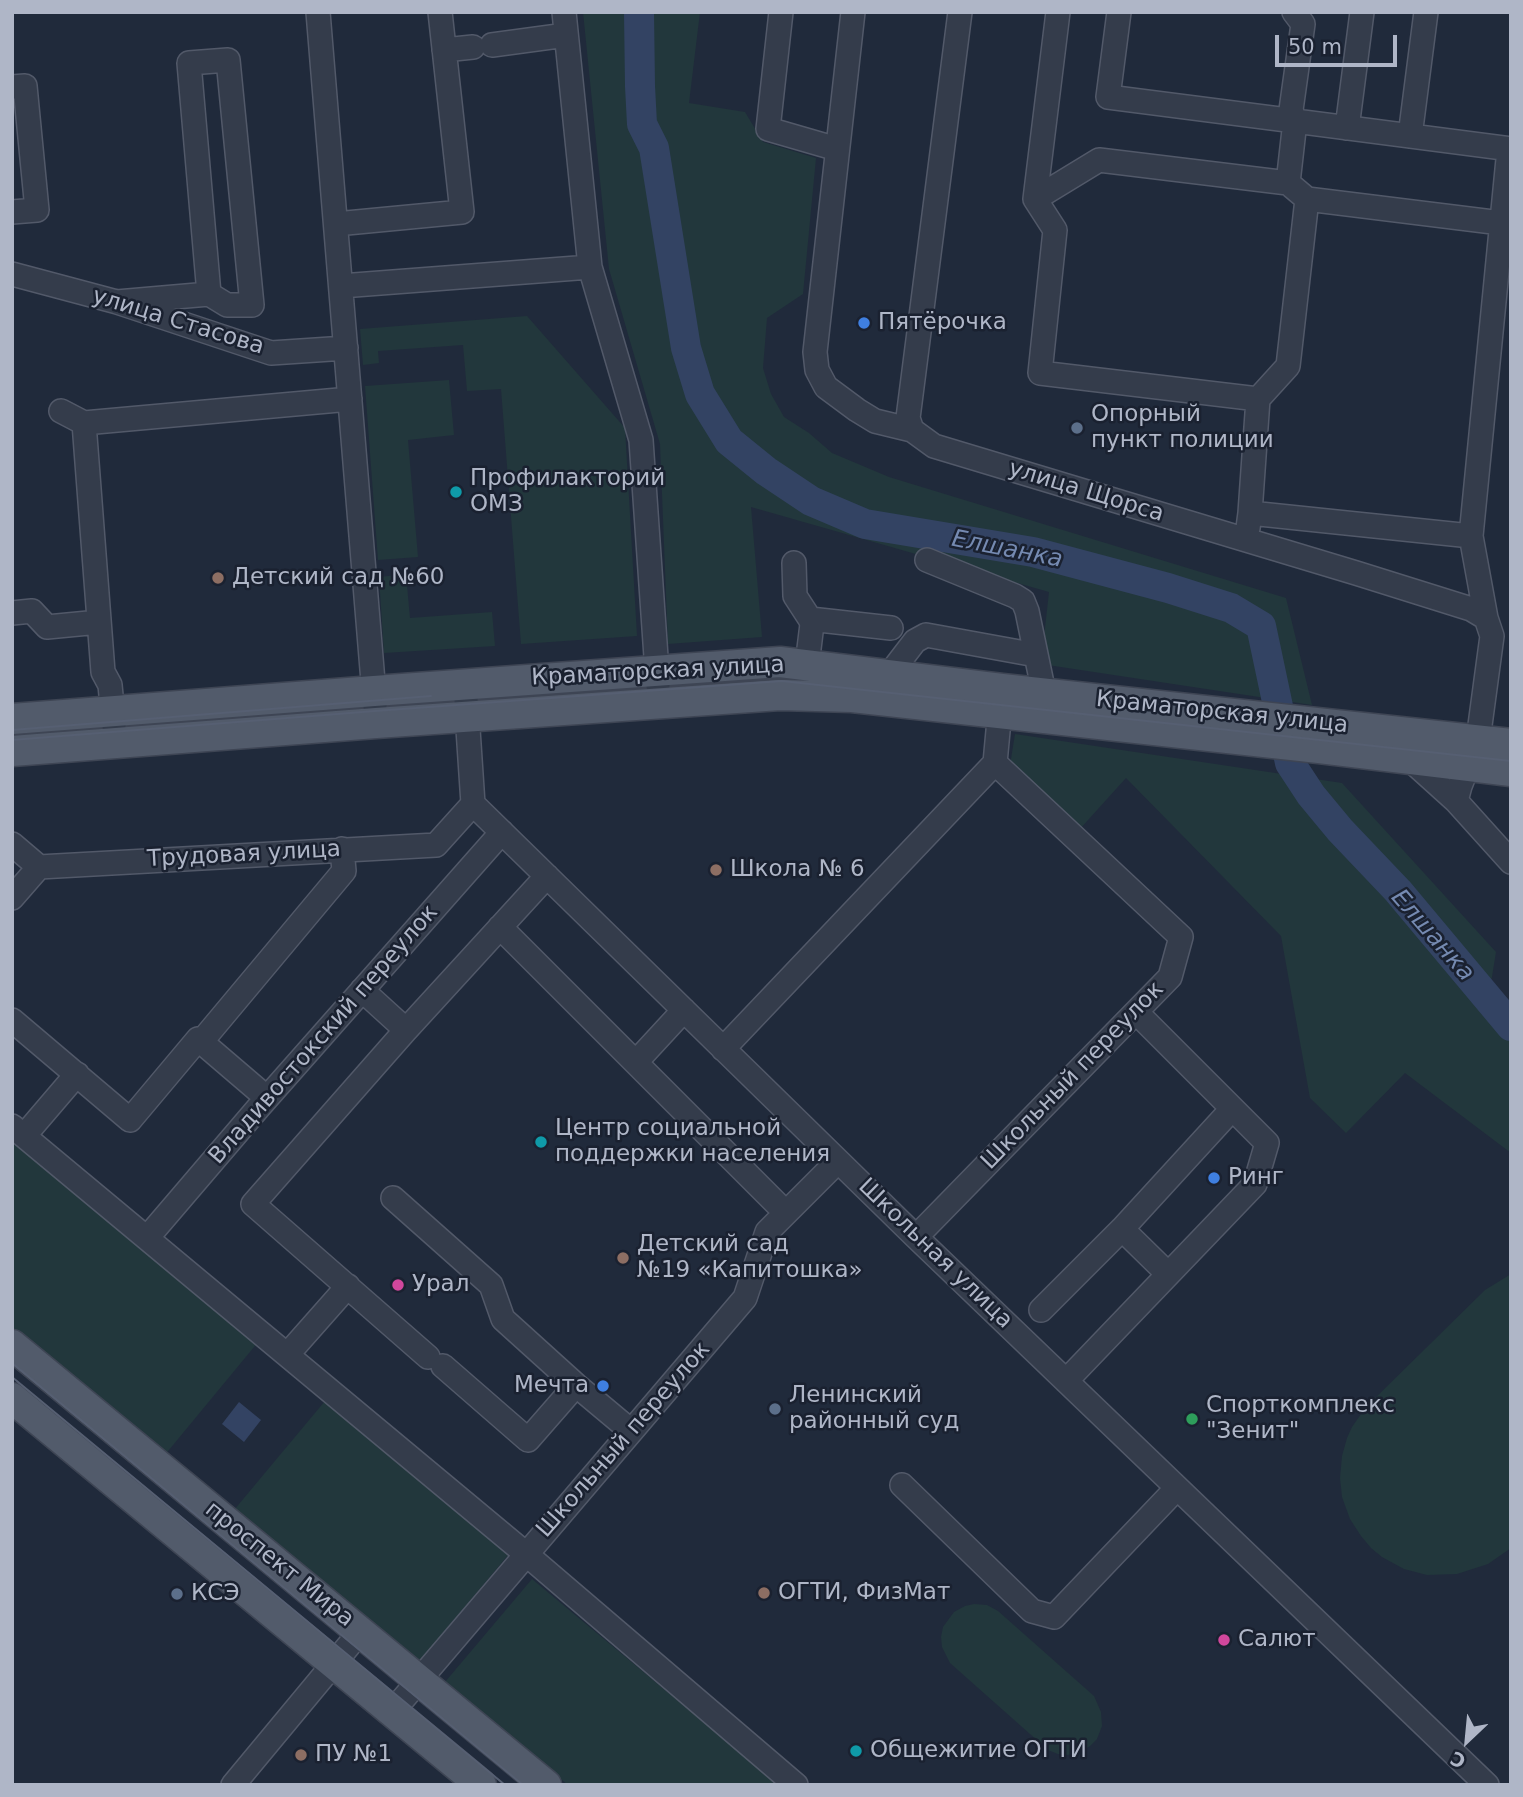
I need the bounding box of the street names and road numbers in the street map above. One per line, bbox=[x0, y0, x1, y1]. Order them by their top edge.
street label: улица Стасова bbox=[89, 283, 267, 361]
street label: улица Щорса bbox=[1005, 455, 1167, 529]
street label: Краматорская улица bbox=[531, 652, 785, 692]
street label: Краматорская улица bbox=[1095, 686, 1349, 740]
street label: Трудовая улица bbox=[146, 836, 342, 874]
street label: Владивостокский переулок bbox=[204, 900, 444, 1170]
street label: Школьный переулок bbox=[976, 976, 1170, 1176]
street label: Школьная улица bbox=[852, 1173, 1018, 1335]
street label: Школьный переулок bbox=[531, 1336, 717, 1544]
street label: проспект Мира bbox=[199, 1496, 359, 1634]

